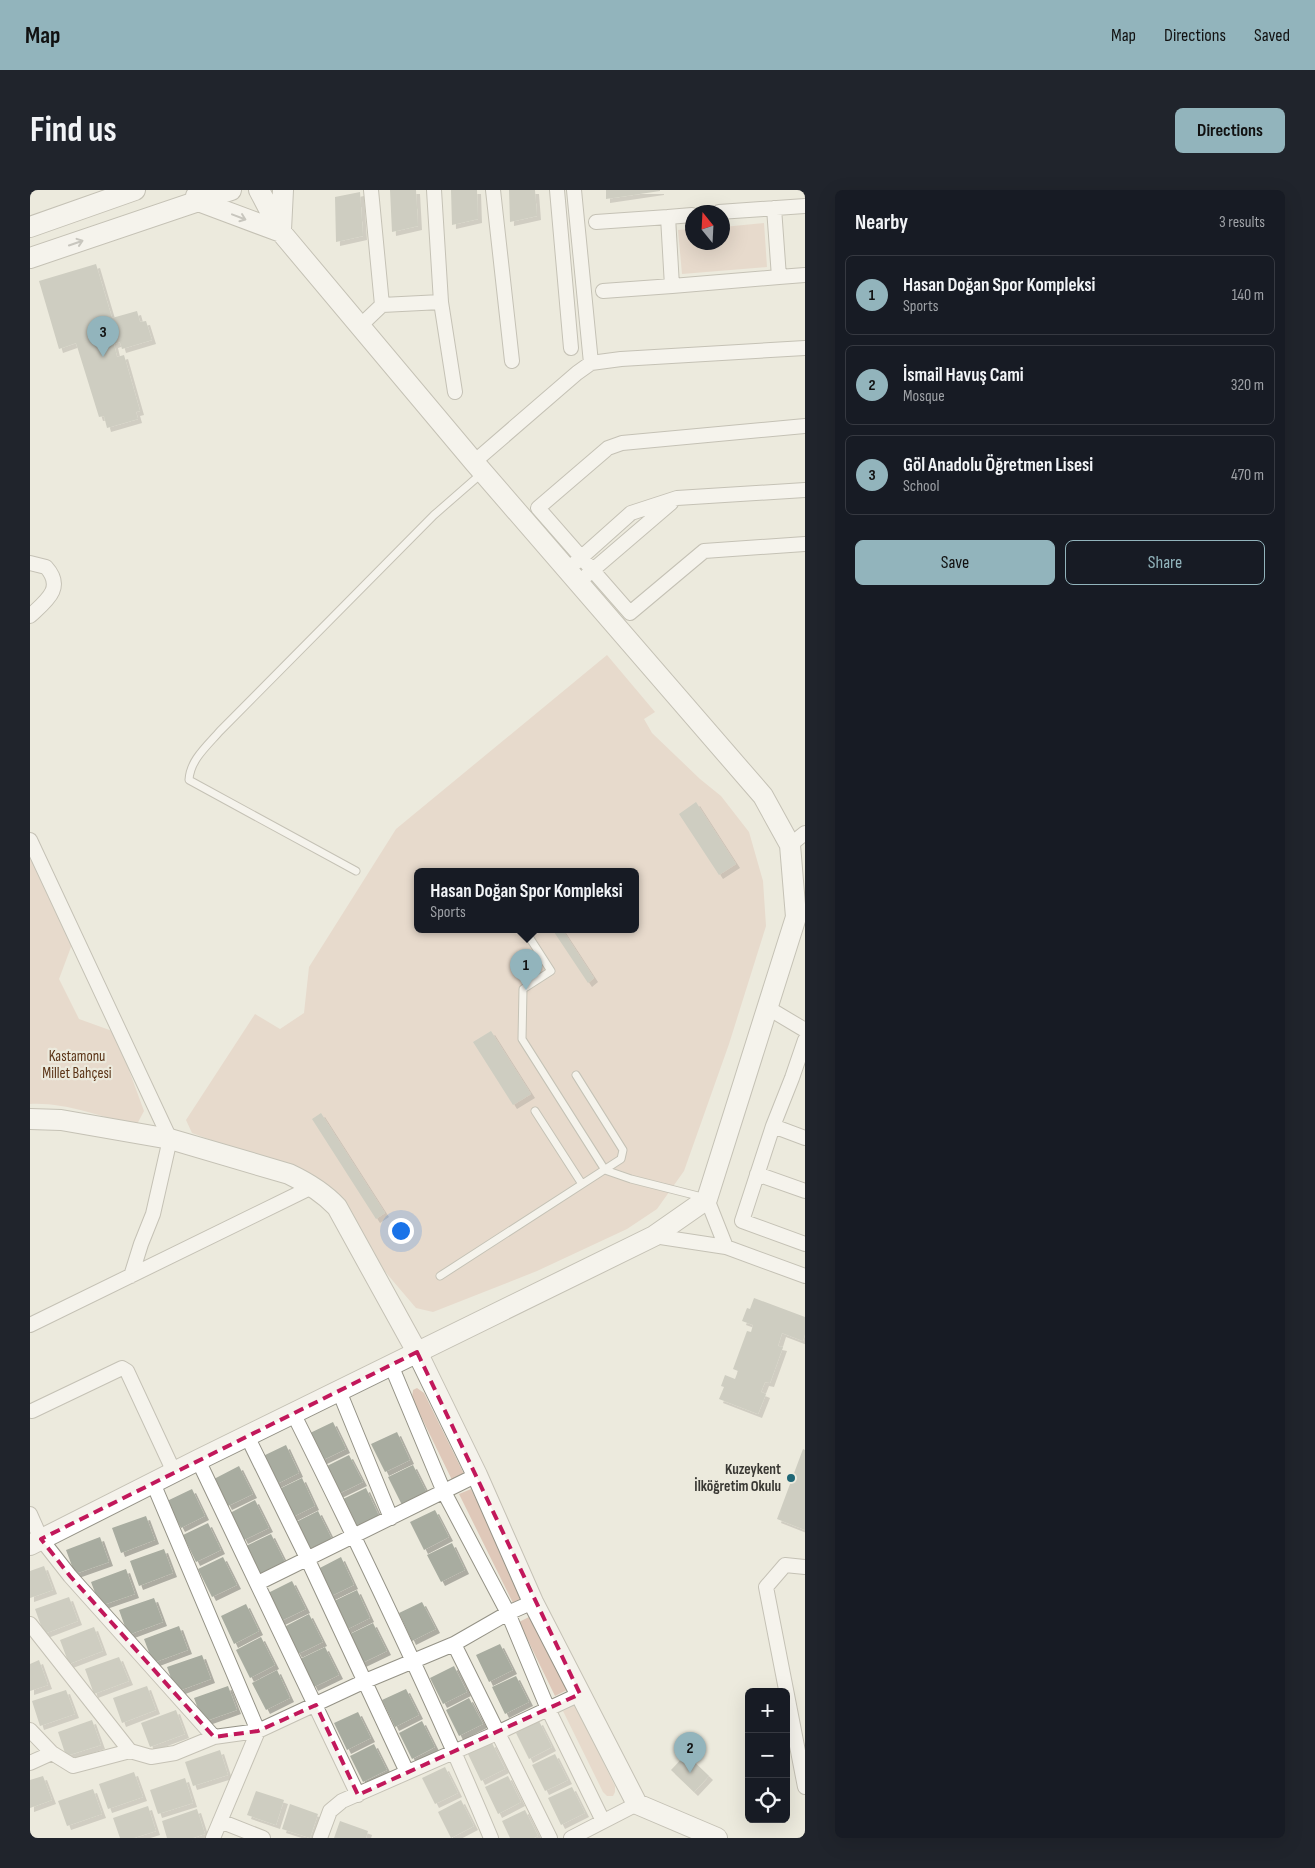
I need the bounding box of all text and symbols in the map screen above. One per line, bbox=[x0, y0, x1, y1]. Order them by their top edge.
text: Map bbox=[25, 21, 60, 50]
text: Map bbox=[1111, 25, 1136, 46]
text: Directions bbox=[1164, 25, 1226, 46]
text: Saved bbox=[1254, 25, 1290, 46]
button: Directions bbox=[1175, 108, 1285, 153]
text: Find us bbox=[30, 109, 117, 152]
north arrow bbox=[685, 205, 730, 250]
text: Nearby bbox=[855, 210, 908, 235]
one-way arrow bbox=[232, 213, 247, 222]
text: 3 results bbox=[1219, 213, 1265, 232]
one-way arrow bbox=[68, 237, 84, 247]
text: Hasan Doğan Spor Kompleksi bbox=[903, 274, 1095, 297]
text: 1 bbox=[869, 286, 875, 305]
text: 140 m bbox=[1232, 286, 1264, 305]
text: Sports bbox=[903, 297, 938, 316]
pin: 3 bbox=[87, 316, 119, 357]
text: İsmail Havuş Cami bbox=[903, 364, 1024, 387]
text: 2 bbox=[868, 376, 876, 395]
text: 320 m bbox=[1231, 376, 1264, 395]
text: Mosque bbox=[903, 387, 945, 406]
text: Göl Anadolu Öğretmen Lisesi bbox=[903, 454, 1093, 477]
text: 3 bbox=[868, 466, 876, 485]
text: 470 m bbox=[1231, 466, 1264, 485]
text: School bbox=[903, 477, 939, 496]
button: Save bbox=[855, 540, 1055, 585]
button: Share bbox=[1065, 540, 1265, 585]
popup bbox=[414, 868, 639, 933]
text: Hasan Doğan Spor Kompleksi bbox=[430, 880, 623, 903]
text: Sports bbox=[430, 903, 466, 922]
pin: 1 bbox=[510, 949, 542, 990]
park label: Kastamonu Millet Bahçesi bbox=[42, 1047, 112, 1083]
your location bbox=[388, 1218, 414, 1244]
place label: Kuzeykent İlköğretim Okulu bbox=[694, 1460, 781, 1496]
marker: Kuzeykent İlköğretim Okulu bbox=[785, 1472, 797, 1484]
map controls bbox=[745, 1688, 790, 1823]
button: + bbox=[745, 1688, 790, 1733]
pin: 2 bbox=[674, 1732, 706, 1773]
button: − bbox=[745, 1733, 790, 1778]
button: locate bbox=[745, 1778, 790, 1823]

